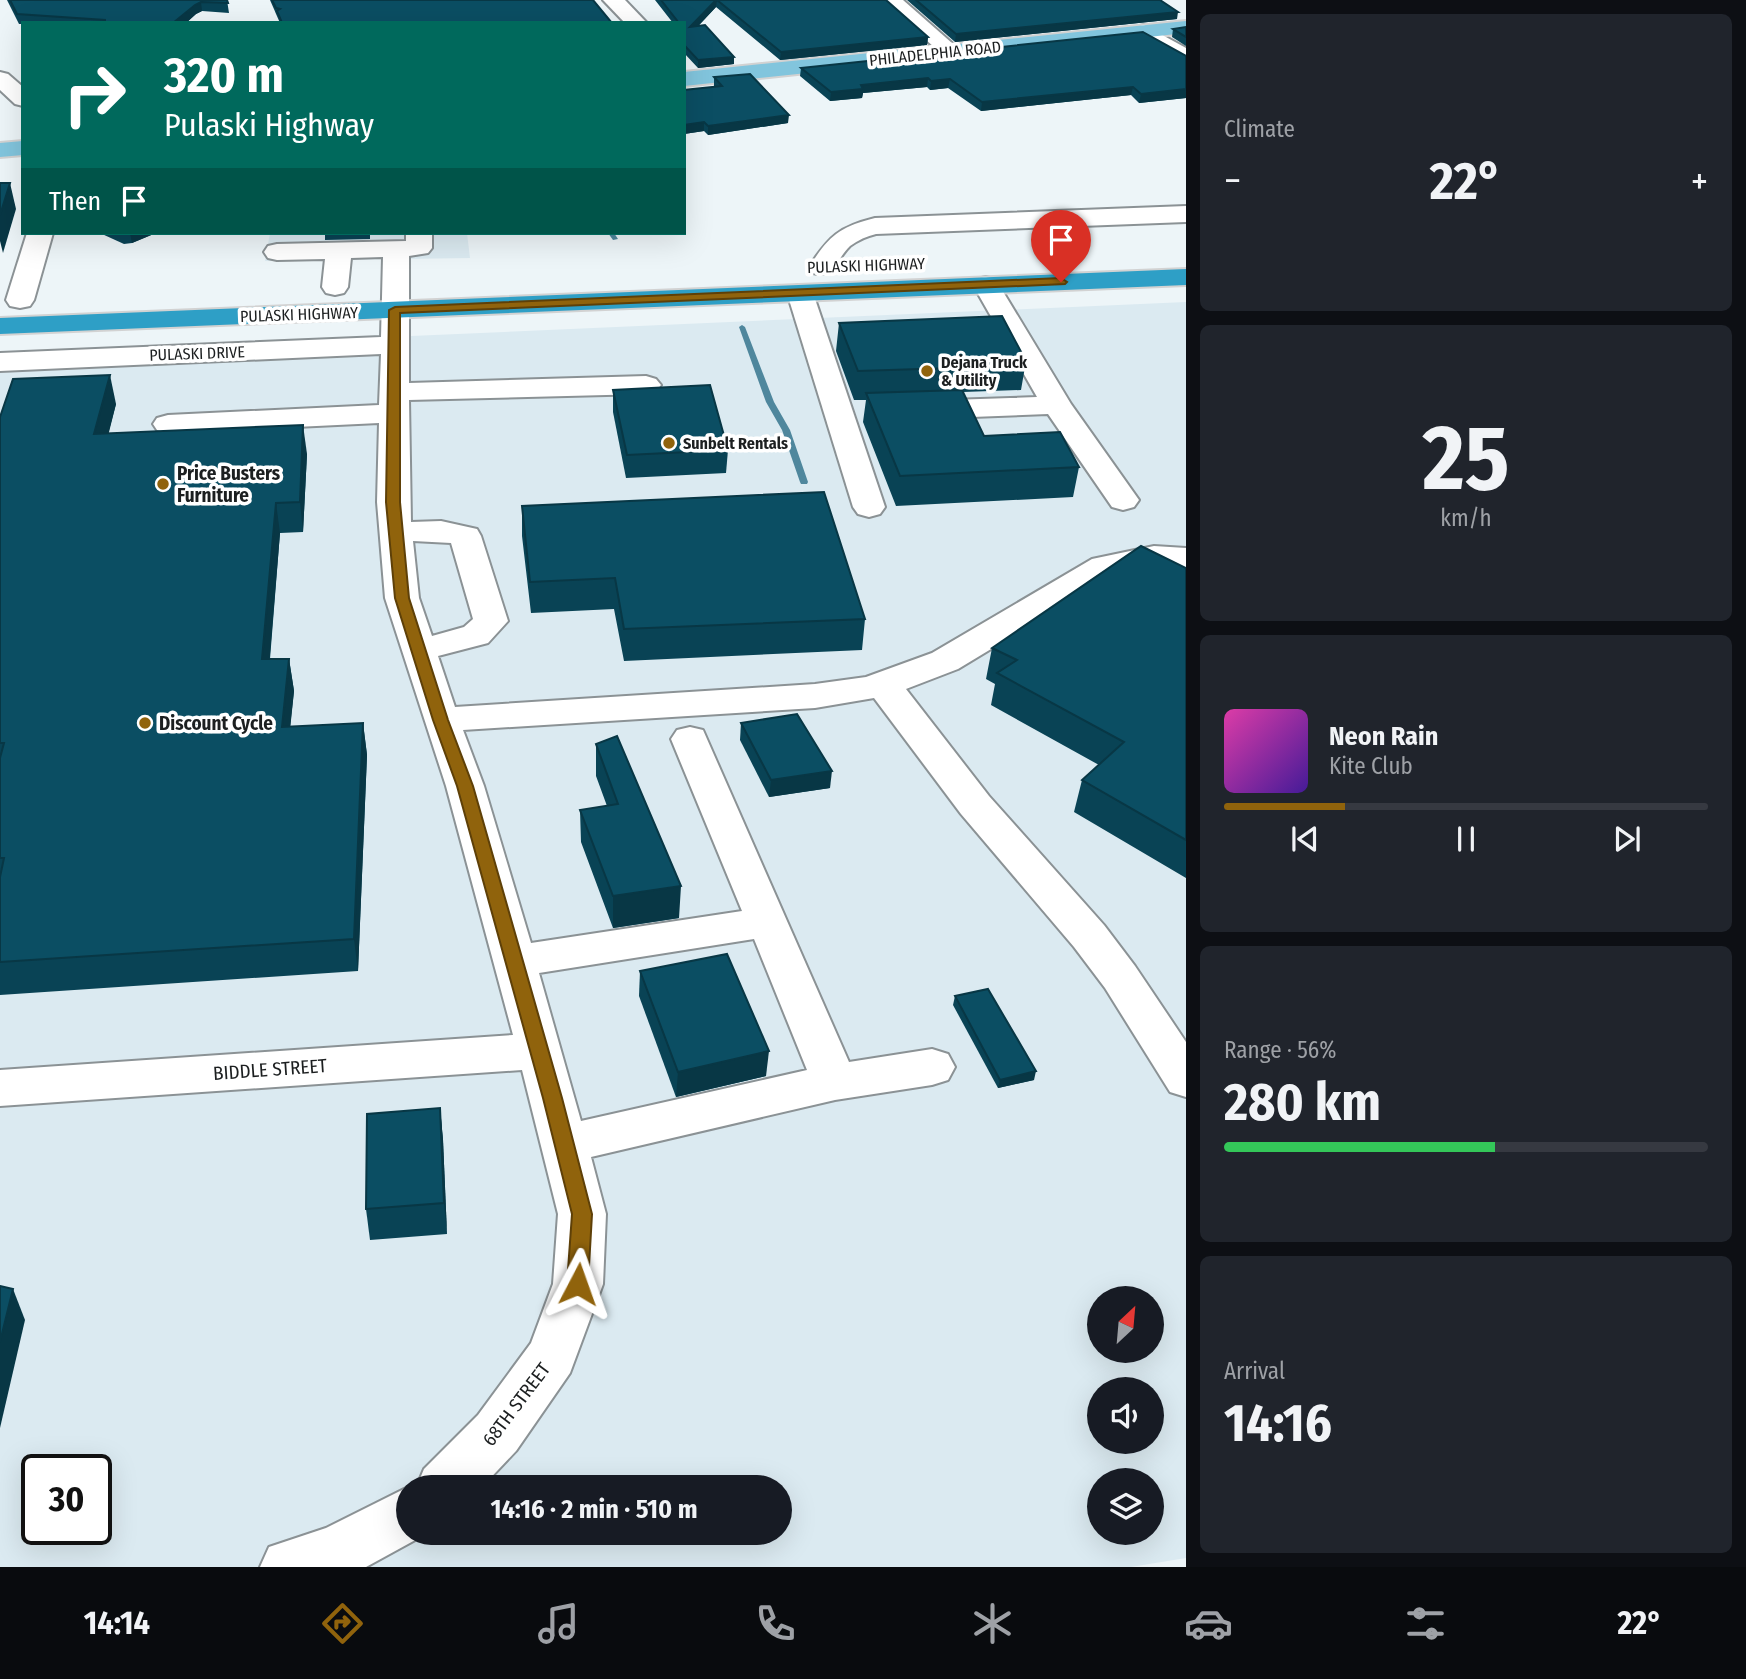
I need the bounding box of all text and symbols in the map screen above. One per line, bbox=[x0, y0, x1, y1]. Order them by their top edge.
street label: PHILADELPHIA ROAD bbox=[868, 37, 1002, 70]
text: 320 m bbox=[164, 46, 284, 105]
icon: right bbox=[49, 49, 140, 140]
text: Pulaski Highway bbox=[164, 106, 374, 144]
text: Climate bbox=[1224, 115, 1295, 143]
text: 22° bbox=[1430, 150, 1502, 213]
text: − bbox=[1224, 158, 1241, 204]
text: + bbox=[1691, 158, 1708, 204]
icon: arrive bbox=[115, 182, 153, 220]
text: Then bbox=[49, 186, 101, 217]
pin bbox=[1031, 210, 1091, 282]
icon: arrive bbox=[1042, 221, 1080, 259]
street label: PULASKI HIGHWAY bbox=[807, 254, 925, 277]
street label: PULASKI HIGHWAY bbox=[240, 303, 358, 326]
street label: PULASKI DRIVE bbox=[149, 342, 245, 365]
place label: Dejana Truck & Utility bbox=[941, 353, 1028, 390]
marker: Dejana Truck & Utility bbox=[919, 363, 935, 379]
text: 25 bbox=[1423, 404, 1509, 513]
place label: Sunbelt Rentals bbox=[683, 434, 788, 453]
marker: Sunbelt Rentals bbox=[661, 435, 677, 451]
place label: Price Busters Furniture bbox=[177, 462, 281, 507]
marker: Price Busters Furniture bbox=[155, 476, 171, 492]
text: km/h bbox=[1440, 504, 1492, 532]
place label: Discount Cycle bbox=[159, 712, 273, 735]
marker: Discount Cycle bbox=[137, 715, 153, 731]
text: Neon Rain bbox=[1329, 721, 1438, 752]
text: Kite Club bbox=[1329, 752, 1413, 780]
icon: previous bbox=[1286, 820, 1324, 858]
icon: pause bbox=[1447, 820, 1485, 858]
icon: next bbox=[1608, 820, 1646, 858]
text: Range · 56% bbox=[1224, 1036, 1336, 1064]
street label: BIDDLE STREET bbox=[212, 1054, 328, 1085]
text: 280 km bbox=[1224, 1071, 1381, 1134]
position arrow bbox=[541, 1247, 615, 1321]
north arrow bbox=[1087, 1286, 1164, 1363]
map controls bbox=[1087, 1286, 1164, 1545]
text: Arrival bbox=[1224, 1357, 1285, 1385]
street label: 68TH STREET bbox=[478, 1358, 555, 1450]
button: sound bbox=[1087, 1377, 1164, 1454]
text: 14:16 bbox=[1224, 1392, 1332, 1455]
speed limit sign: 30 bbox=[21, 1454, 112, 1545]
button: layers bbox=[1087, 1468, 1164, 1545]
text: 14:16 · 2 min · 510 m bbox=[490, 1494, 698, 1525]
icon: directions bbox=[318, 1599, 367, 1648]
icon: music bbox=[534, 1599, 583, 1648]
icon: phone bbox=[751, 1599, 800, 1648]
icon: climate bbox=[968, 1599, 1017, 1648]
icon: car bbox=[1184, 1599, 1233, 1648]
icon: filters bbox=[1401, 1599, 1450, 1648]
text: 14:14 bbox=[84, 1604, 150, 1642]
text: 22° bbox=[1618, 1604, 1662, 1642]

